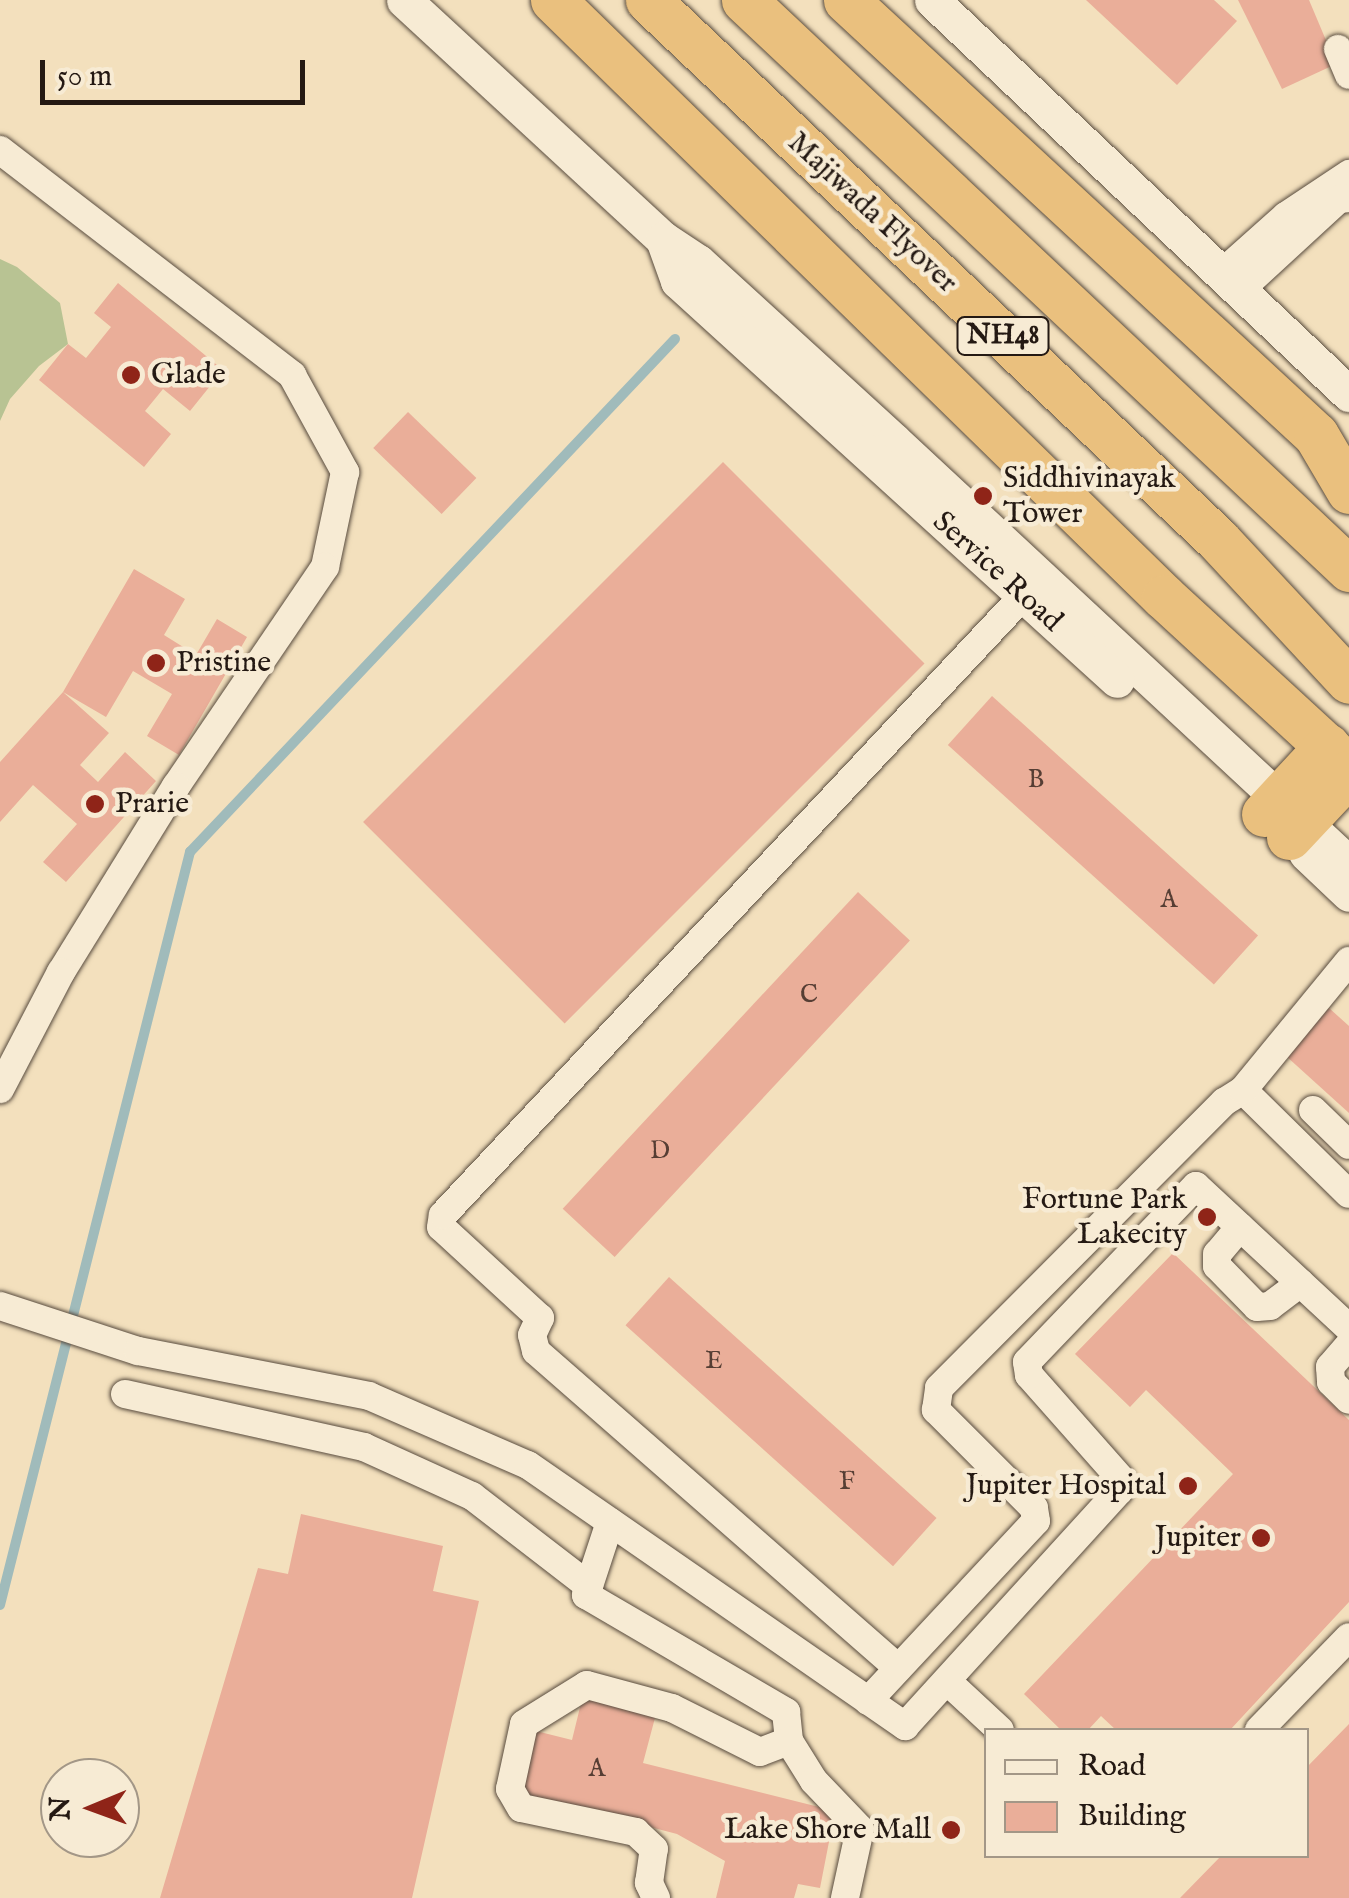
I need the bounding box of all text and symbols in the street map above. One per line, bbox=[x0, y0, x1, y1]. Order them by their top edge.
scale bar bbox=[45, 40, 310, 102]
text: 50 m bbox=[57, 58, 112, 96]
street label: Majiwada Flyover bbox=[780, 125, 964, 301]
road number: NH48 bbox=[956, 313, 1050, 359]
place label: Glade bbox=[151, 357, 226, 393]
marker: Glade bbox=[120, 364, 142, 386]
place label: Siddhivinayak Tower bbox=[1003, 461, 1176, 532]
marker: Siddhivinayak Tower bbox=[972, 485, 994, 507]
street label: Service Road bbox=[925, 504, 1069, 640]
place label: Pristine bbox=[176, 645, 271, 681]
marker: Pristine bbox=[145, 652, 167, 674]
house number: B bbox=[1028, 765, 1044, 795]
place label: Prarie bbox=[115, 786, 189, 822]
marker: Prarie bbox=[84, 793, 106, 815]
house number: A bbox=[1161, 885, 1177, 915]
house number: C bbox=[800, 980, 818, 1010]
house number: D bbox=[650, 1136, 670, 1166]
place label: Fortune Park Lakecity bbox=[1022, 1182, 1187, 1252]
marker: Fortune Park Lakecity bbox=[1196, 1206, 1218, 1228]
house number: E bbox=[705, 1346, 723, 1376]
house number: F bbox=[839, 1467, 855, 1497]
place label: Jupiter Hospital bbox=[966, 1468, 1166, 1504]
marker: Jupiter Hospital bbox=[1175, 1473, 1201, 1499]
place label: Jupiter bbox=[1155, 1520, 1241, 1556]
marker: Jupiter bbox=[1250, 1527, 1272, 1549]
legend bbox=[984, 1728, 1309, 1858]
text: Road bbox=[1078, 1748, 1146, 1786]
house number: A bbox=[589, 1754, 605, 1784]
north arrow bbox=[40, 1758, 140, 1858]
text: N bbox=[44, 1796, 79, 1821]
text: Building bbox=[1078, 1798, 1186, 1836]
place label: Lake Shore Mall bbox=[724, 1812, 931, 1848]
marker: Lake Shore Mall bbox=[940, 1819, 962, 1841]

